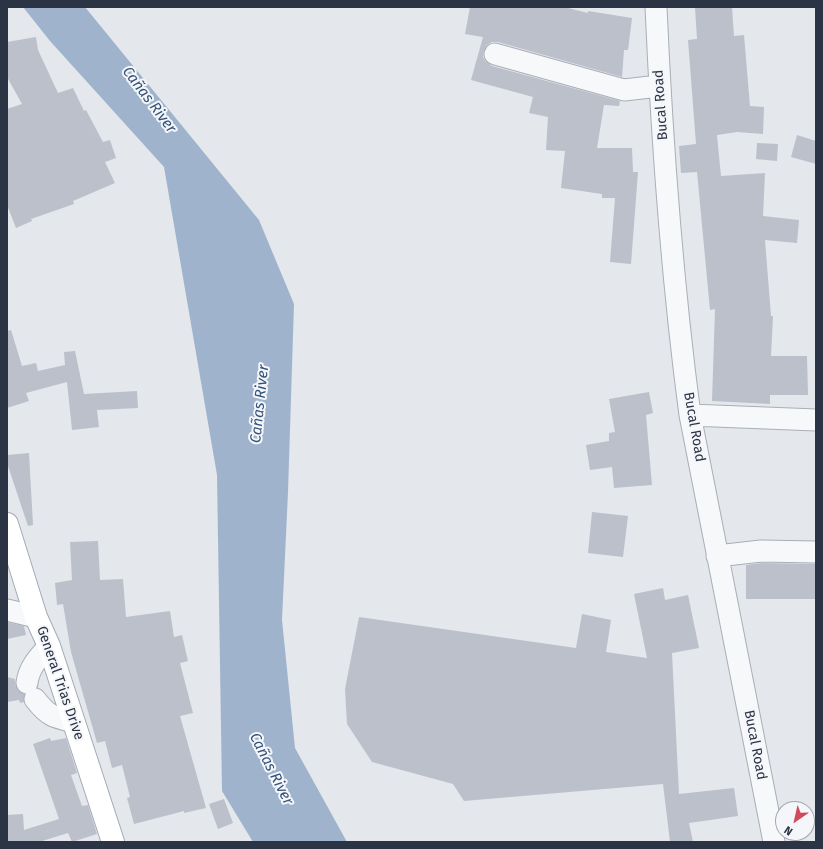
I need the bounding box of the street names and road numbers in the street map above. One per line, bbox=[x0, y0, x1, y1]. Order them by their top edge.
street label: Bucal Road bbox=[650, 69, 672, 141]
street label: Bucal Road bbox=[680, 391, 708, 463]
street label: General Trias Drive bbox=[33, 624, 87, 742]
street label: Bucal Road bbox=[740, 709, 770, 781]

